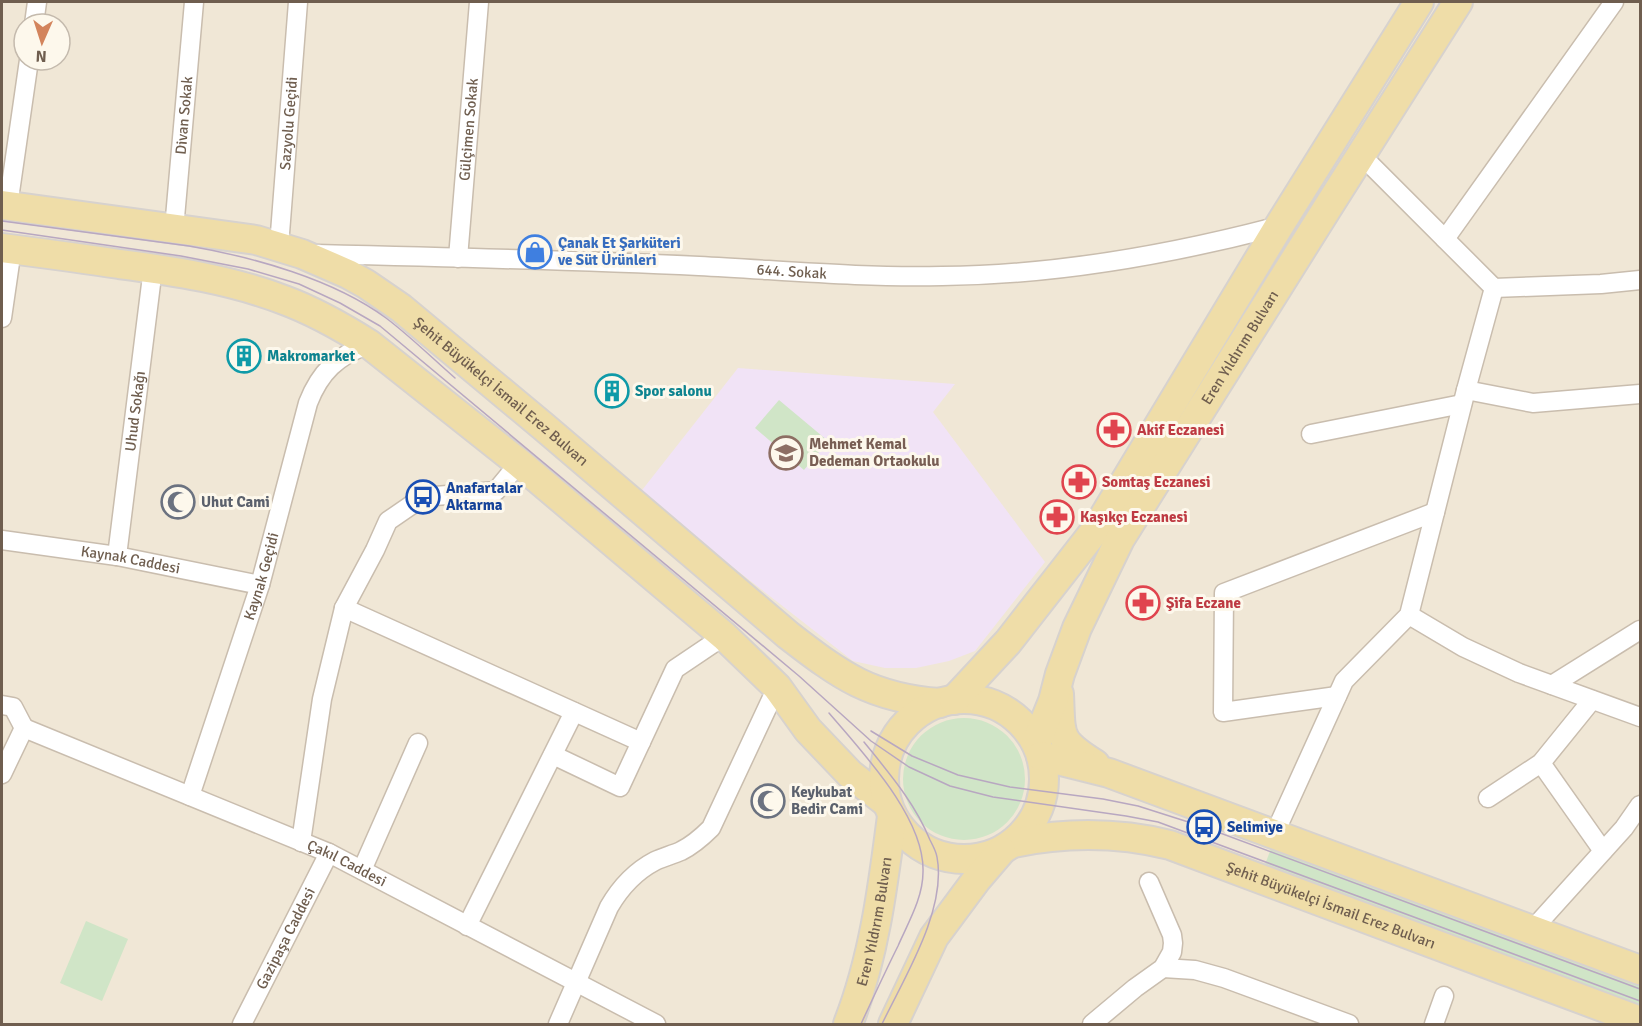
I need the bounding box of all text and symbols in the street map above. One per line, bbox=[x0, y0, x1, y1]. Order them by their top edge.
north arrow bbox=[12, 12, 72, 72]
text: N bbox=[35, 46, 47, 66]
street label: Divan Sokak bbox=[172, 75, 196, 155]
street label: Sazyolu Geçidi bbox=[276, 76, 301, 171]
street label: Gülçimen Sokak bbox=[455, 77, 482, 182]
shop icon: Çanak Et Şarküteri ve Süt Ürünleri bbox=[517, 234, 553, 270]
place label: Çanak Et Şarküteri ve Süt Ürünleri bbox=[557, 234, 681, 269]
street label: 644. Sokak bbox=[756, 260, 828, 283]
street label: Eren Yıldırım Bulvarı bbox=[1197, 287, 1282, 408]
street label: Şehit Büyükelçi İsmail Erez Bulvarı bbox=[410, 313, 592, 470]
building icon: Makromarket bbox=[226, 338, 262, 374]
place label: Makromarket bbox=[267, 347, 355, 365]
street label: Uhud Sokağı bbox=[121, 370, 149, 452]
building icon: Spor salonu bbox=[594, 373, 630, 409]
place label: Spor salonu bbox=[635, 382, 712, 400]
pharmacy icon: Akif Eczanesi bbox=[1096, 412, 1132, 448]
place label: Akif Eczanesi bbox=[1137, 421, 1224, 439]
school or university icon: Mehmet Kemal Dedeman Ortaokulu bbox=[768, 435, 804, 471]
place label: Mehmet Kemal Dedeman Ortaokulu bbox=[809, 435, 939, 470]
pharmacy icon: Somtaş Eczanesi bbox=[1061, 464, 1097, 500]
place label: Somtaş Eczanesi bbox=[1102, 473, 1210, 491]
bus stop icon: Anafartalar Aktarma bbox=[405, 479, 441, 515]
place label: Anafartalar Aktarma bbox=[446, 479, 523, 514]
mosque icon: Uhut Cami bbox=[160, 484, 196, 520]
place label: Uhut Cami bbox=[201, 493, 270, 511]
pharmacy icon: Kaşıkçı Eczanesi bbox=[1039, 499, 1075, 535]
place label: Kaşıkçı Eczanesi bbox=[1080, 508, 1188, 526]
street label: Kaynak Geçidi bbox=[240, 531, 282, 623]
street label: Kaynak Caddesi bbox=[80, 542, 182, 578]
pharmacy icon: Şifa Eczane bbox=[1125, 585, 1161, 621]
place label: Şifa Eczane bbox=[1166, 594, 1241, 612]
mosque icon: Keykubat Bedir Cami bbox=[750, 783, 786, 819]
place label: Keykubat Bedir Cami bbox=[791, 783, 863, 818]
bus stop icon: Selimiye bbox=[1186, 809, 1222, 845]
place label: Selimiye bbox=[1227, 818, 1283, 836]
street label: Çakıl Caddesi bbox=[304, 836, 390, 890]
street label: Eren Yıldırım Bulvarı bbox=[852, 856, 896, 988]
street label: Şehit Büyükelçi İsmail Erez Bulvarı bbox=[1224, 858, 1438, 953]
street label: Gazipaşa Caddesi bbox=[252, 885, 319, 992]

